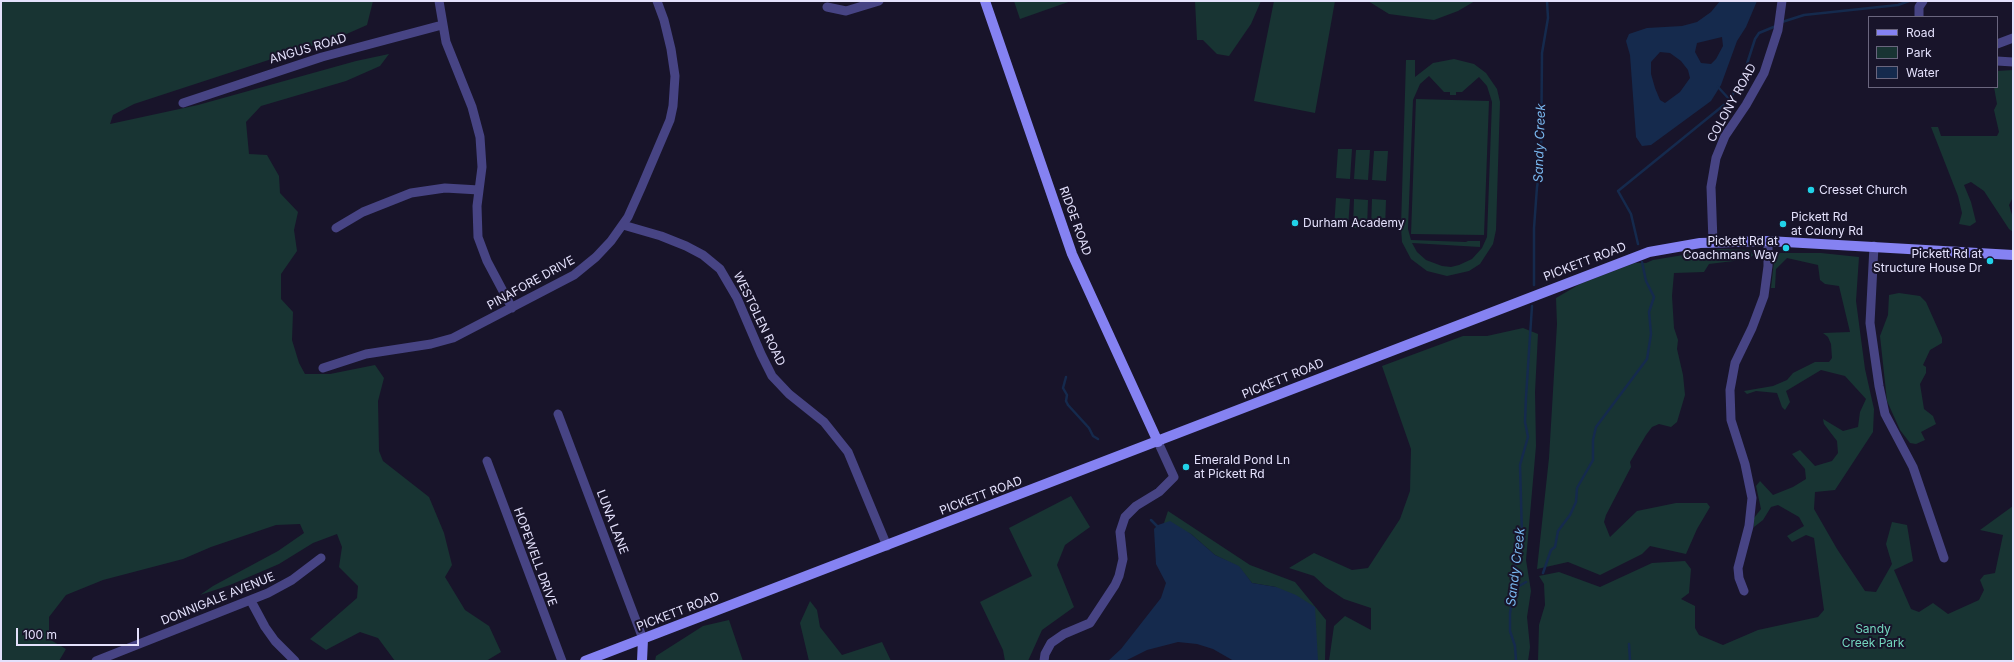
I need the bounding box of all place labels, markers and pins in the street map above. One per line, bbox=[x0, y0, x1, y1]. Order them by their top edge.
place label: Cresset Church bbox=[1819, 183, 1907, 197]
marker: Cresset Church bbox=[1806, 185, 1816, 195]
place label: Pickett Rd at Colony Rd bbox=[1791, 210, 1863, 238]
place label: Durham Academy bbox=[1303, 216, 1405, 230]
marker: Durham Academy bbox=[1290, 218, 1300, 228]
marker: Pickett Rd at Colony Rd bbox=[1778, 219, 1788, 229]
place label: Pickett Rd at Coachmans Way bbox=[1683, 234, 1778, 262]
marker: Pickett Rd at Coachmans Way bbox=[1781, 243, 1791, 253]
place label: Pickett Rd at Structure House Dr bbox=[1873, 247, 1982, 275]
marker: Pickett Rd at Structure House Dr bbox=[1985, 256, 1995, 266]
place label: Emerald Pond Ln at Pickett Rd bbox=[1194, 453, 1290, 481]
marker: Emerald Pond Ln at Pickett Rd bbox=[1181, 462, 1191, 472]

